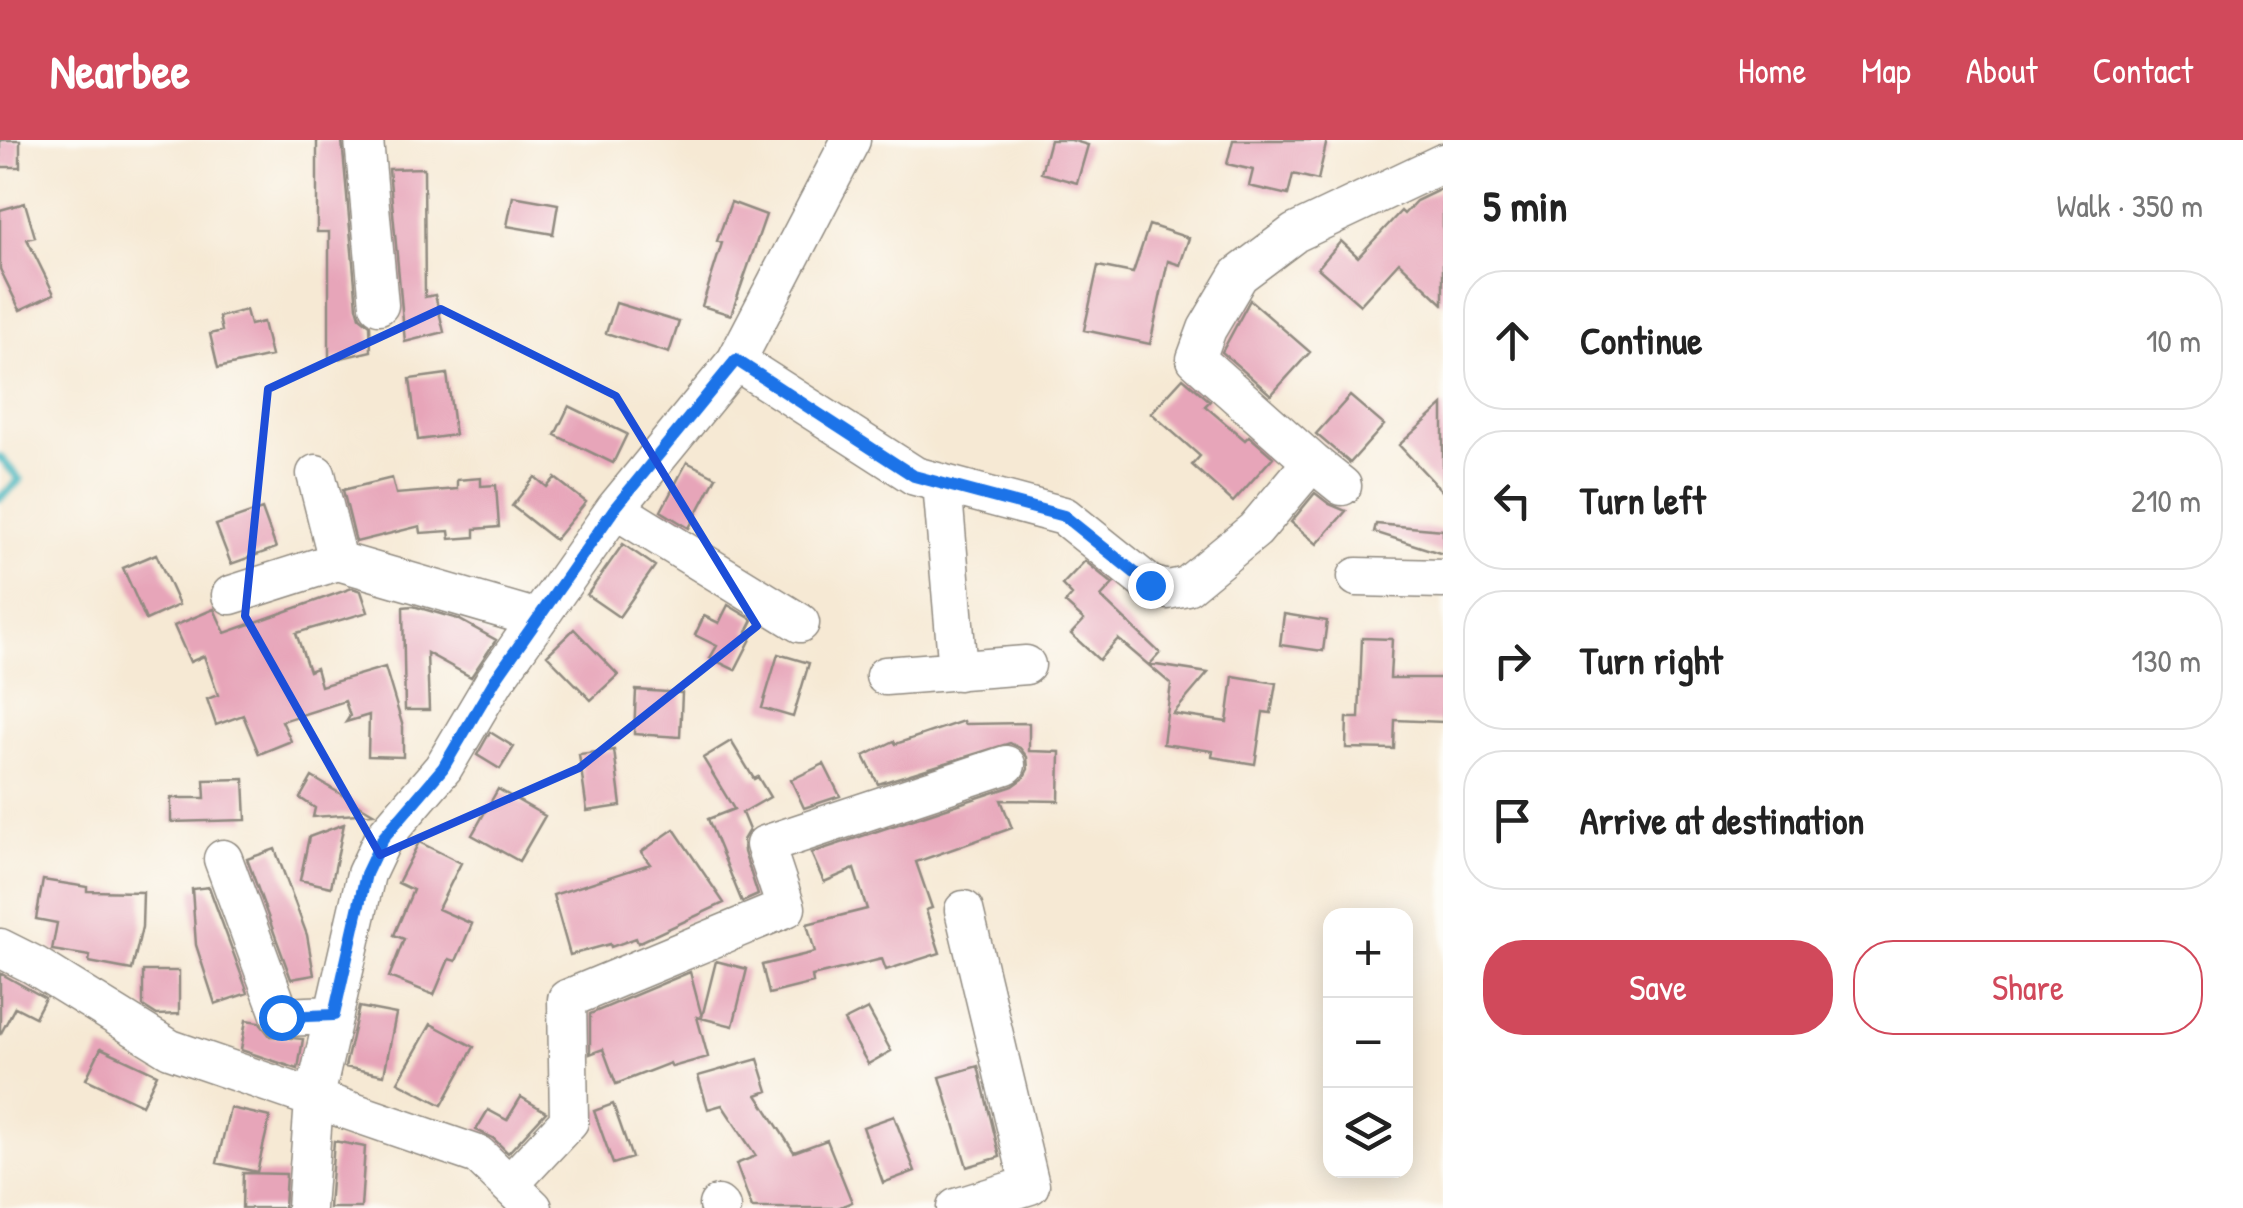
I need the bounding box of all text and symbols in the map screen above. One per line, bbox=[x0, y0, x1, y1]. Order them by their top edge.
text: Nearbee bbox=[50, 38, 190, 103]
text: Home bbox=[1738, 47, 1806, 94]
text: Map bbox=[1861, 47, 1911, 94]
text: About bbox=[1966, 47, 2038, 94]
text: Contact bbox=[2093, 47, 2193, 94]
text: 5 min bbox=[1483, 177, 1567, 234]
text: Walk · 350 m bbox=[2057, 184, 2203, 227]
icon: ahead bbox=[1485, 313, 1540, 368]
text: Continue bbox=[1580, 314, 1702, 366]
text: 10 m bbox=[2146, 319, 2201, 362]
icon: left bbox=[1485, 473, 1540, 528]
text: Turn left bbox=[1580, 474, 1705, 526]
text: 210 m bbox=[2131, 479, 2201, 522]
route end bbox=[1128, 563, 1174, 609]
icon: right bbox=[1485, 633, 1540, 688]
text: Turn right bbox=[1580, 634, 1723, 686]
text: 130 m bbox=[2132, 639, 2201, 682]
icon: arrive bbox=[1485, 793, 1540, 848]
text: Arrive at destination bbox=[1580, 794, 1864, 846]
map controls bbox=[1323, 908, 1413, 1178]
button: + bbox=[1323, 908, 1413, 998]
button: Save bbox=[1483, 940, 1833, 1035]
button: Share bbox=[1853, 940, 2203, 1035]
route start bbox=[259, 995, 305, 1041]
button: − bbox=[1323, 998, 1413, 1088]
button: layers bbox=[1323, 1088, 1413, 1178]

